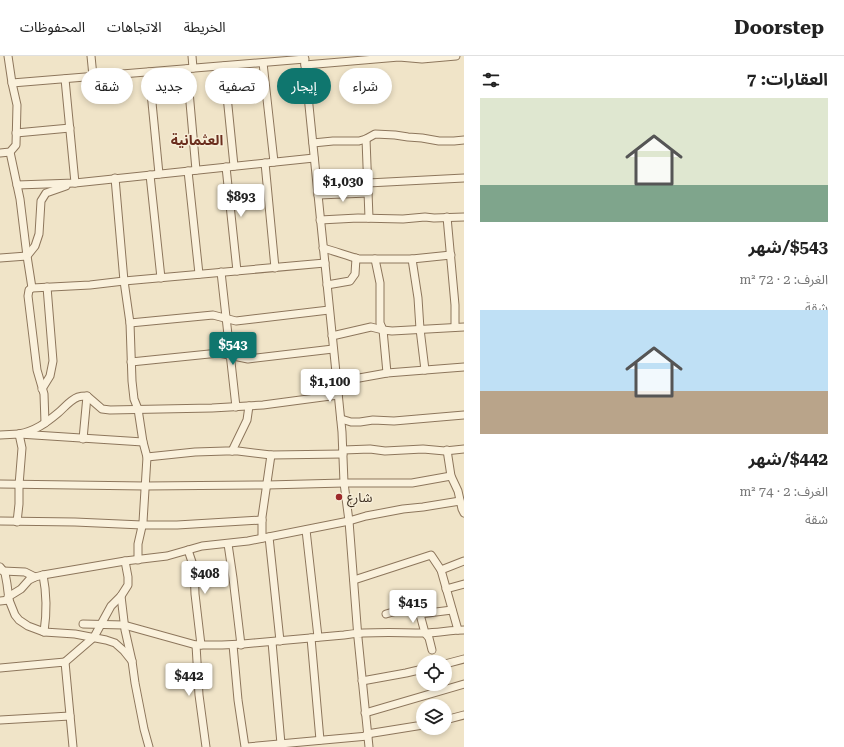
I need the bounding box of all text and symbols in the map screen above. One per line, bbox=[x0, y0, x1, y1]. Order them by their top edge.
text: Doorstep bbox=[734, 16, 824, 39]
text: المحفوظات bbox=[20, 19, 85, 35]
text: الاتجاهات bbox=[107, 19, 162, 35]
text: الخريطة bbox=[184, 19, 226, 35]
chip: شقة bbox=[81, 68, 133, 104]
chip: جديد bbox=[141, 68, 197, 104]
chip: تصفية bbox=[205, 68, 269, 104]
chip: إيجار bbox=[277, 68, 331, 104]
chip: شراء bbox=[339, 68, 392, 104]
icon: filters bbox=[480, 69, 502, 91]
text: العقارات: 7 bbox=[747, 69, 828, 89]
icon: home bbox=[618, 124, 690, 196]
district label: العثمانية bbox=[171, 132, 223, 148]
pin: $1,030 bbox=[310, 169, 376, 203]
text: $1,030 bbox=[323, 174, 363, 189]
pin: $893 bbox=[217, 184, 265, 218]
text: $893 bbox=[226, 189, 256, 204]
text: $543/شهر bbox=[748, 237, 828, 257]
text: الغرف: 2 · 72 m² bbox=[739, 272, 828, 287]
text: شقة bbox=[805, 300, 828, 315]
pin: $543 bbox=[209, 332, 257, 366]
icon: home bbox=[618, 336, 690, 408]
text: $543 bbox=[218, 337, 248, 352]
pin: $1,100 bbox=[297, 369, 363, 403]
text: $1,100 bbox=[310, 374, 350, 389]
text: $442/شهر bbox=[748, 449, 828, 469]
text: الغرف: 2 · 74 m² bbox=[739, 484, 828, 499]
place label: شارع bbox=[347, 490, 372, 508]
marker: شارع bbox=[334, 492, 344, 502]
text: شقة bbox=[805, 512, 828, 527]
pin: $408 bbox=[181, 561, 229, 595]
text: $408 bbox=[190, 566, 220, 581]
pin: $415 bbox=[389, 590, 437, 624]
text: $415 bbox=[398, 595, 428, 610]
map controls bbox=[416, 655, 452, 735]
button: locate bbox=[416, 655, 452, 691]
pin: $442 bbox=[165, 663, 213, 697]
text: $442 bbox=[174, 668, 204, 683]
button: layers bbox=[416, 699, 452, 735]

